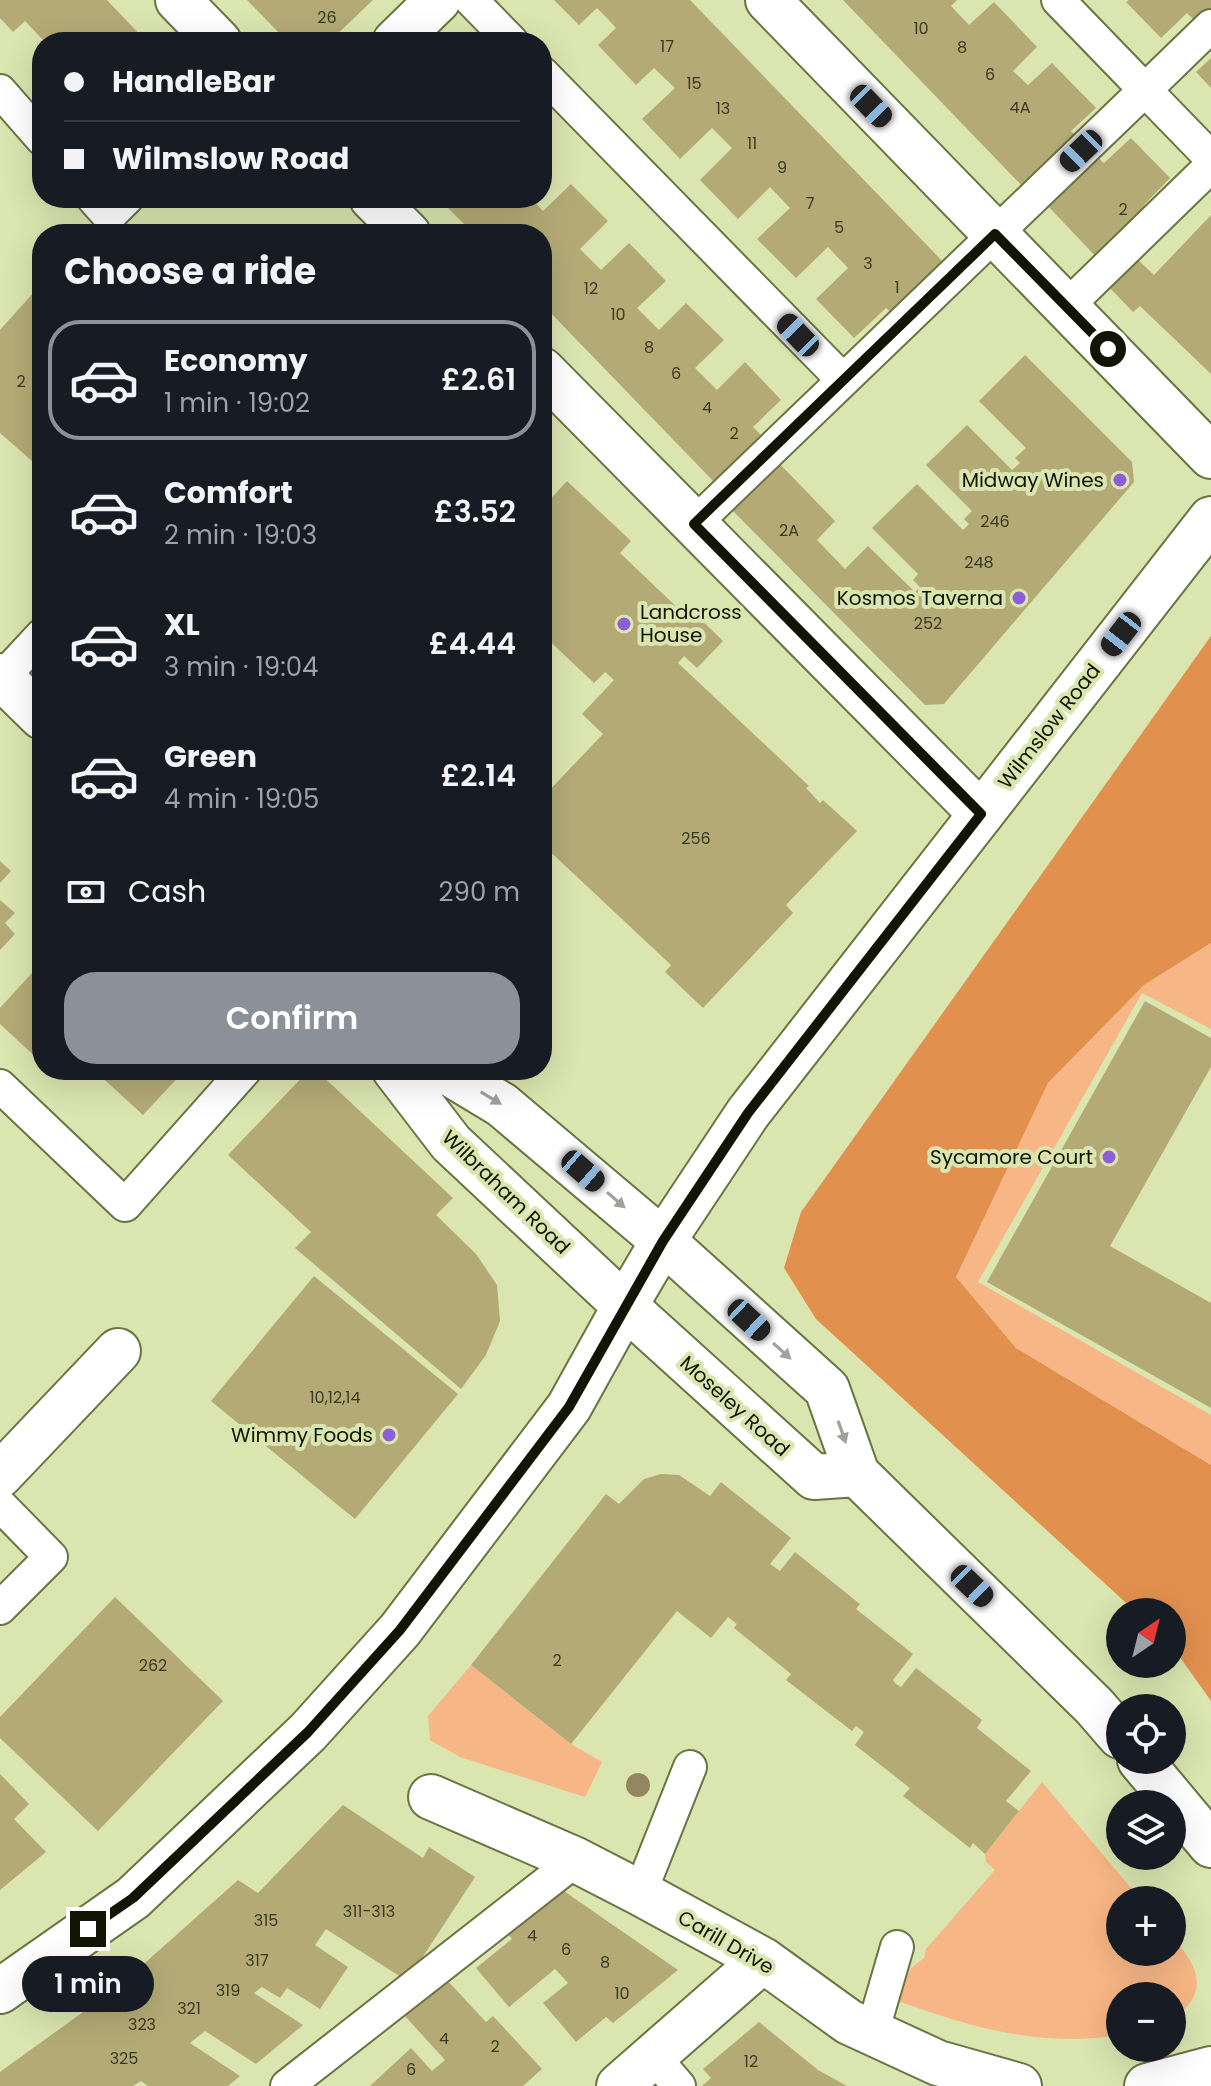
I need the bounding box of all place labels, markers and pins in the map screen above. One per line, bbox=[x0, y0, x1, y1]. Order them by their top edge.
place label: Midway Wines bbox=[962, 466, 1104, 494]
marker: Midway Wines bbox=[1111, 471, 1129, 489]
place label: Kosmos Taverna bbox=[837, 584, 1003, 612]
marker: Kosmos Taverna bbox=[1010, 589, 1028, 607]
place label: Landcross House bbox=[640, 598, 742, 649]
marker: Landcross House bbox=[615, 615, 633, 633]
place label: Sycamore Court bbox=[930, 1143, 1093, 1171]
marker: Sycamore Court bbox=[1100, 1148, 1118, 1166]
place label: Wimmy Foods bbox=[231, 1421, 373, 1449]
marker: Wimmy Foods bbox=[380, 1426, 398, 1444]

